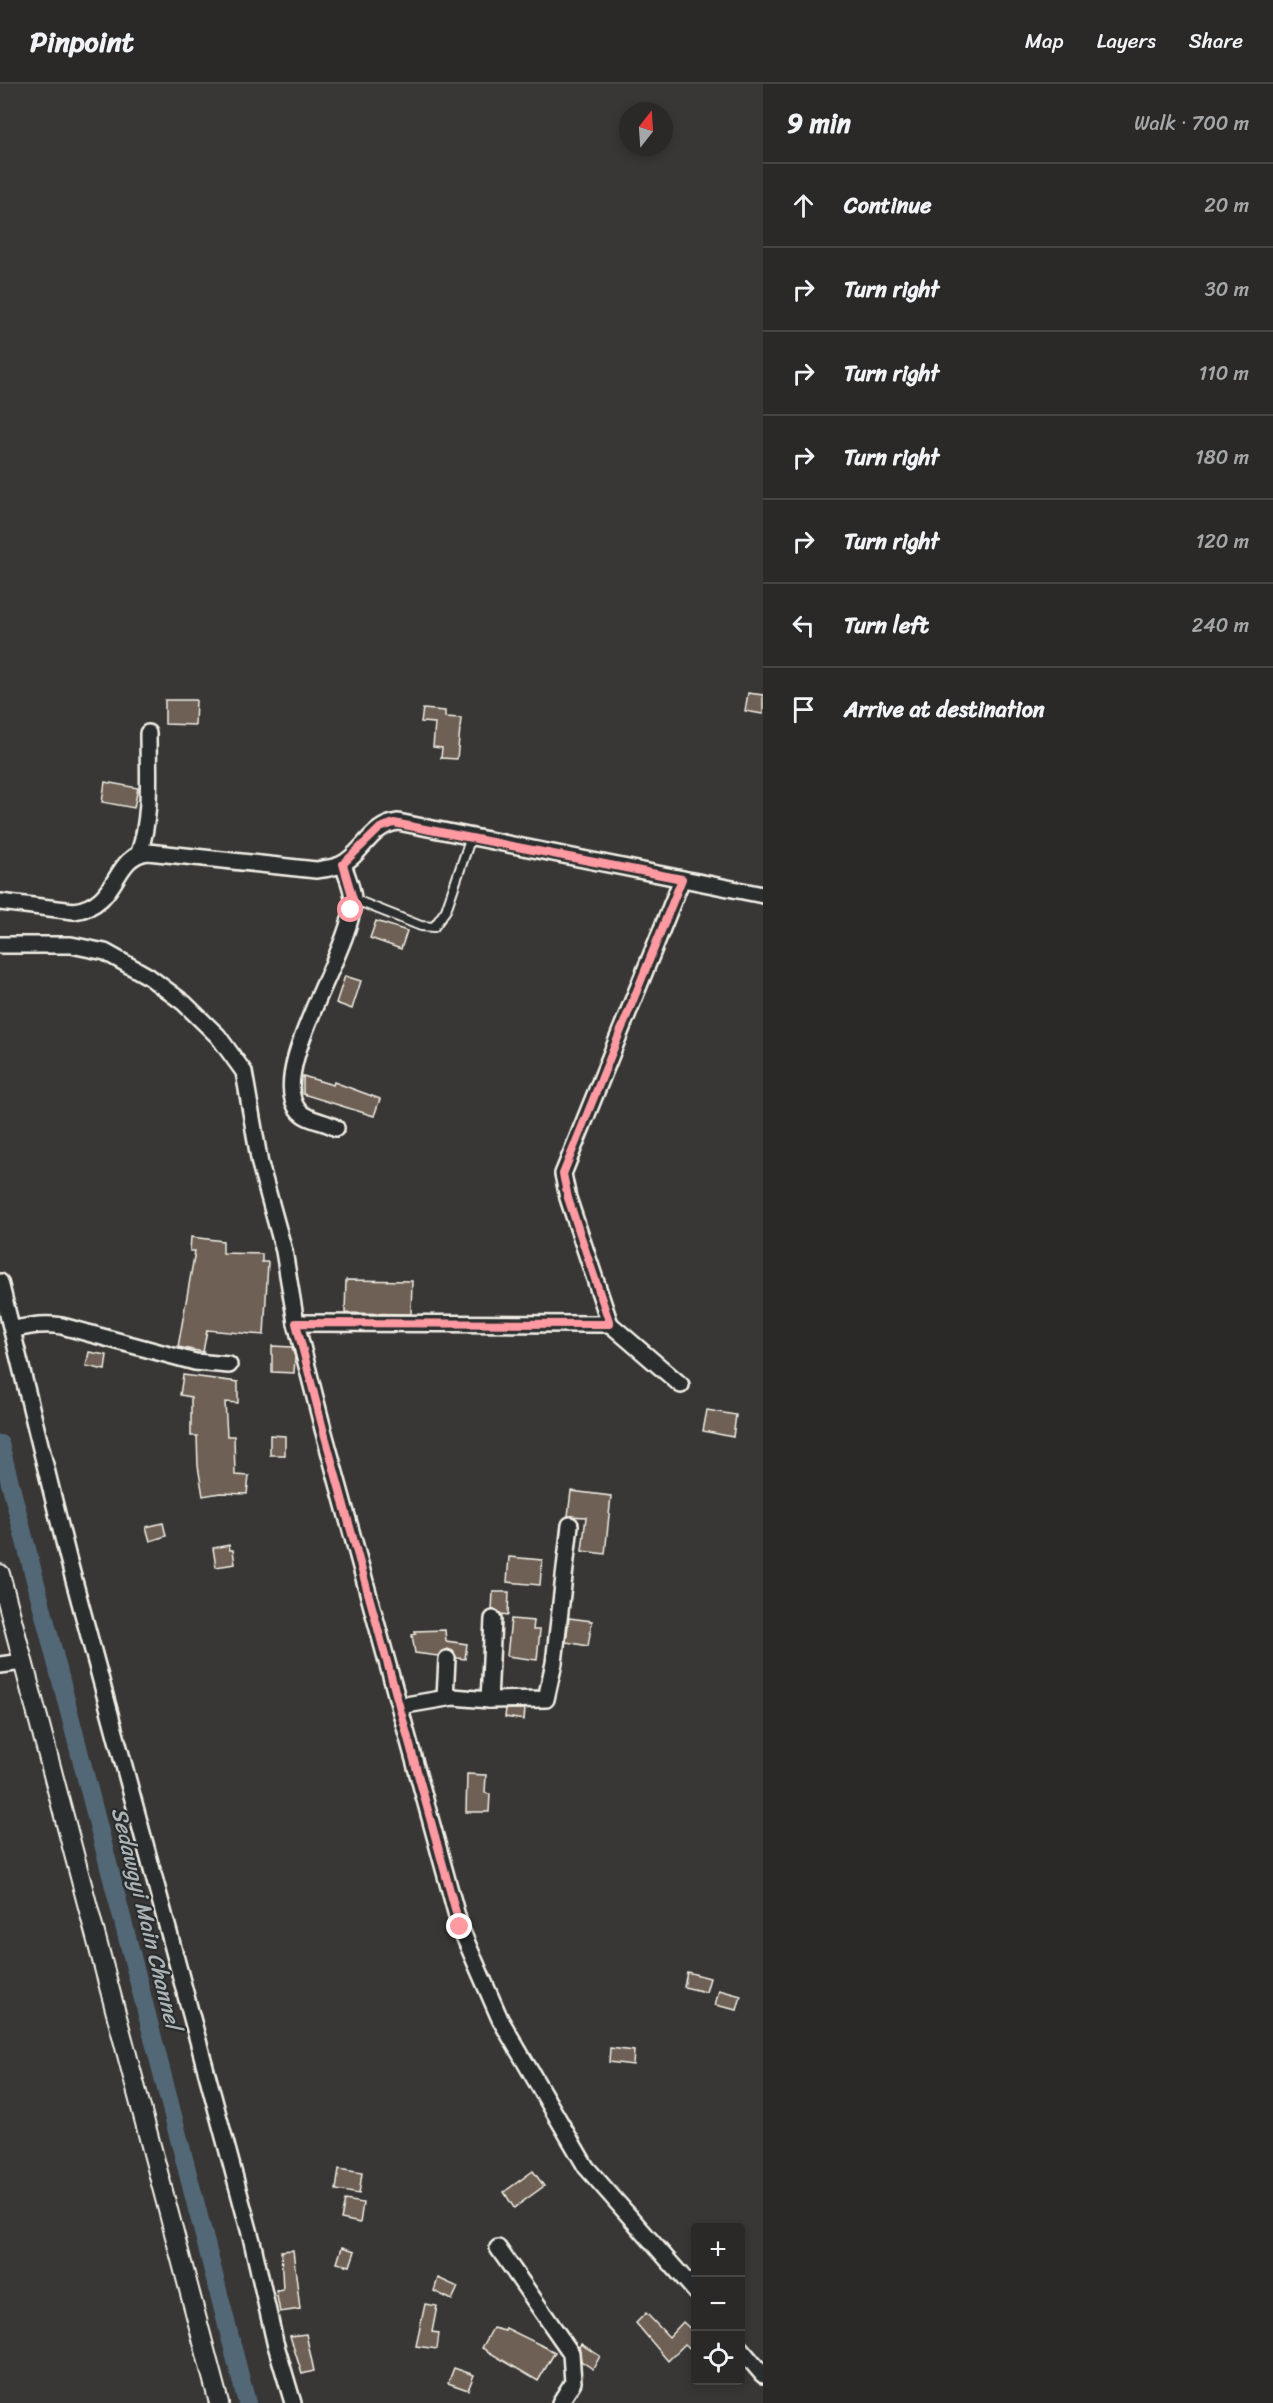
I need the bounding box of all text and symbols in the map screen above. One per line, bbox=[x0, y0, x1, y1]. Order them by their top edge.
text: Pinpoint bbox=[30, 17, 134, 66]
text: Map bbox=[1025, 22, 1064, 60]
text: Layers bbox=[1097, 22, 1156, 60]
text: Share bbox=[1189, 22, 1243, 60]
text: 9 min bbox=[787, 100, 851, 146]
north arrow bbox=[619, 102, 673, 156]
text: Walk · 700 m bbox=[1134, 106, 1249, 141]
text: Continue bbox=[844, 186, 932, 225]
text: 20 m bbox=[1204, 188, 1249, 223]
icon: ahead bbox=[787, 189, 820, 222]
text: Turn right bbox=[844, 270, 939, 309]
text: 30 m bbox=[1205, 272, 1249, 307]
icon: right bbox=[787, 273, 820, 306]
text: Turn right bbox=[844, 354, 939, 393]
text: 110 m bbox=[1199, 356, 1249, 391]
icon: right bbox=[787, 357, 820, 390]
text: Turn right bbox=[844, 438, 939, 477]
text: 180 m bbox=[1195, 440, 1249, 475]
icon: right bbox=[787, 441, 820, 474]
text: Turn right bbox=[844, 522, 939, 561]
text: 120 m bbox=[1196, 524, 1249, 559]
icon: right bbox=[787, 525, 820, 558]
text: Turn left bbox=[844, 606, 929, 645]
text: 240 m bbox=[1192, 608, 1249, 643]
icon: left bbox=[787, 609, 820, 642]
text: Arrive at destination bbox=[844, 690, 1045, 729]
icon: arrive bbox=[787, 693, 820, 726]
route start bbox=[337, 896, 363, 922]
water label: Sedawgyi Main Channel bbox=[100, 1803, 194, 2038]
route end bbox=[446, 1913, 472, 1939]
map controls bbox=[691, 2223, 745, 2385]
button: + bbox=[691, 2223, 745, 2277]
button: − bbox=[691, 2277, 745, 2331]
button: locate bbox=[691, 2331, 745, 2385]

